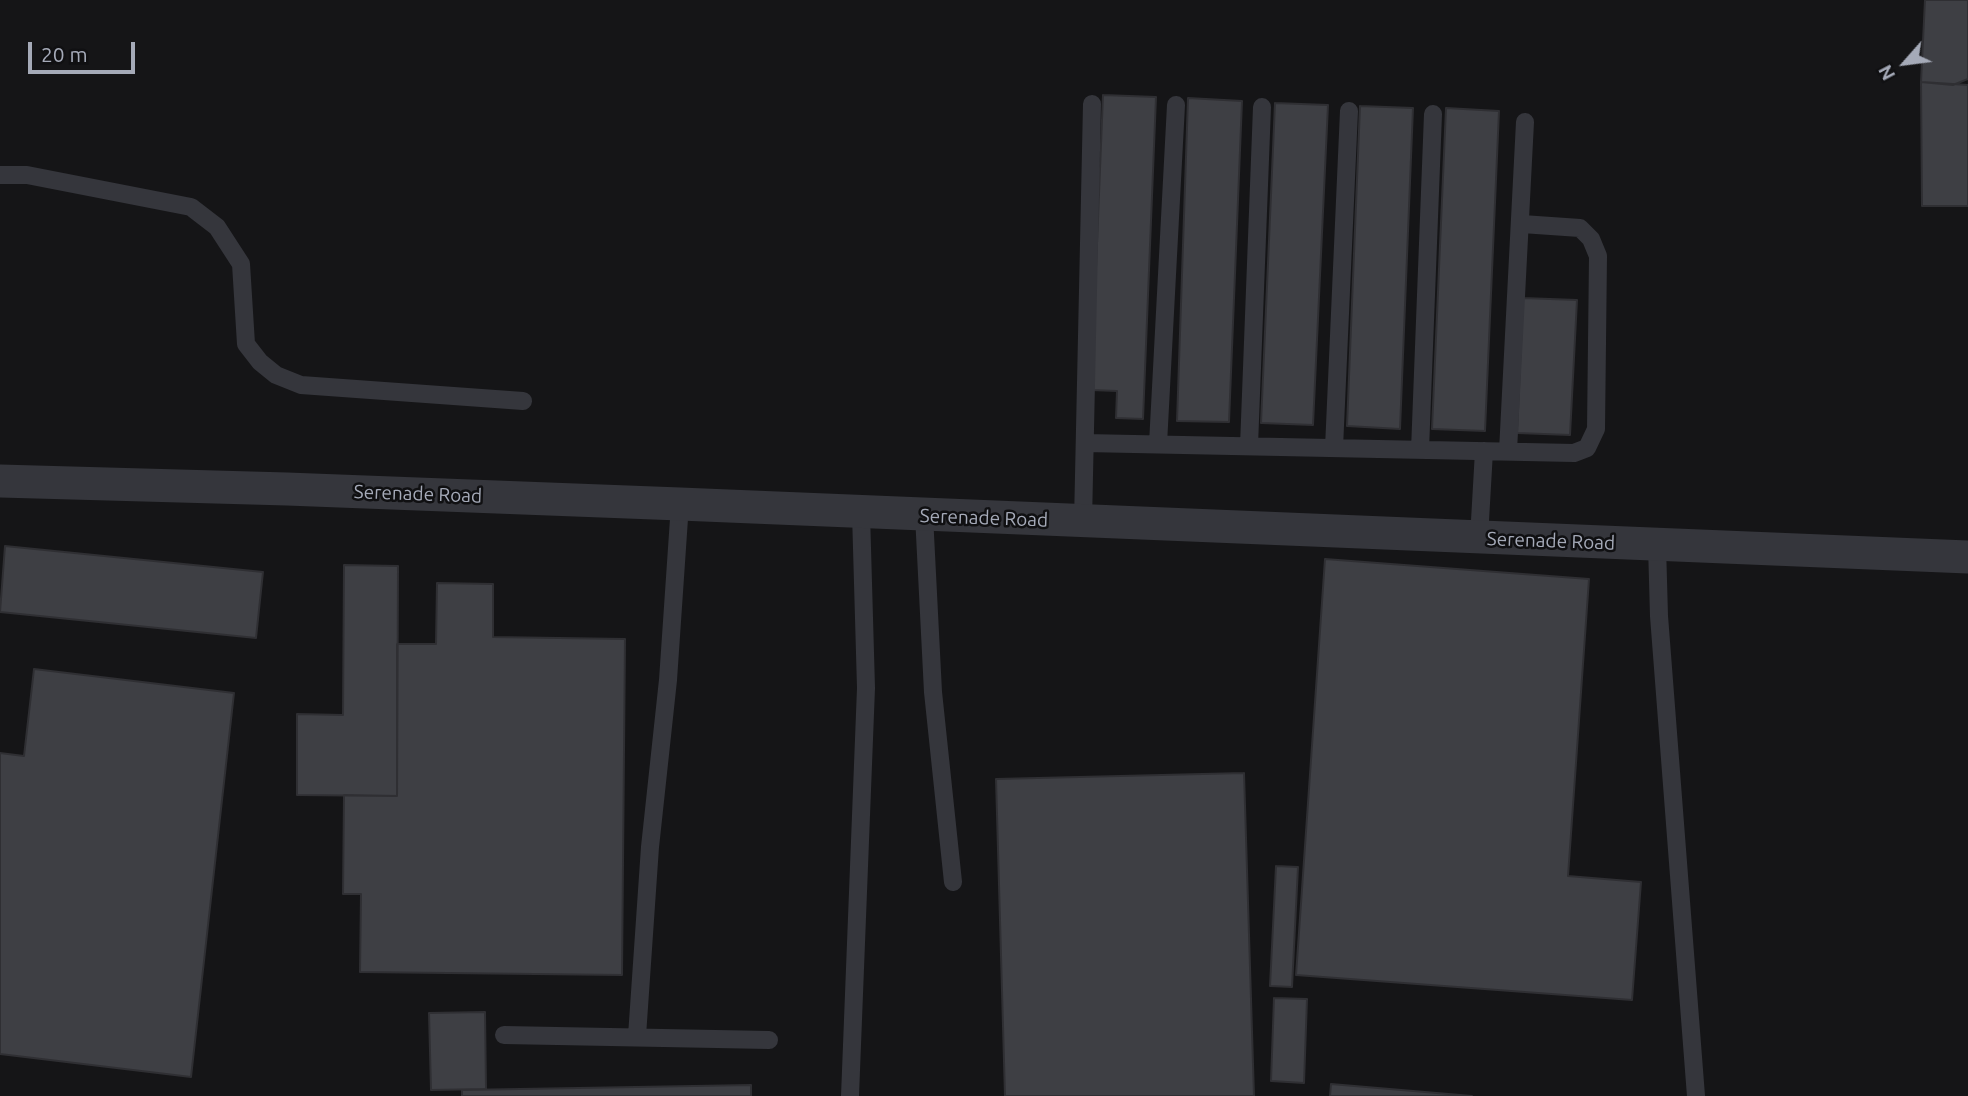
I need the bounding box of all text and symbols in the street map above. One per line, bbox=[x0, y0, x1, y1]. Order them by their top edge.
scale bar bbox=[32, 28, 138, 72]
north arrow bbox=[1870, 28, 1940, 98]
text: 20 m bbox=[41, 42, 88, 66]
text: N bbox=[1873, 61, 1900, 84]
street label: Serenade Road bbox=[353, 480, 483, 508]
street label: Serenade Road bbox=[919, 504, 1049, 532]
street label: Serenade Road bbox=[1486, 527, 1616, 555]

